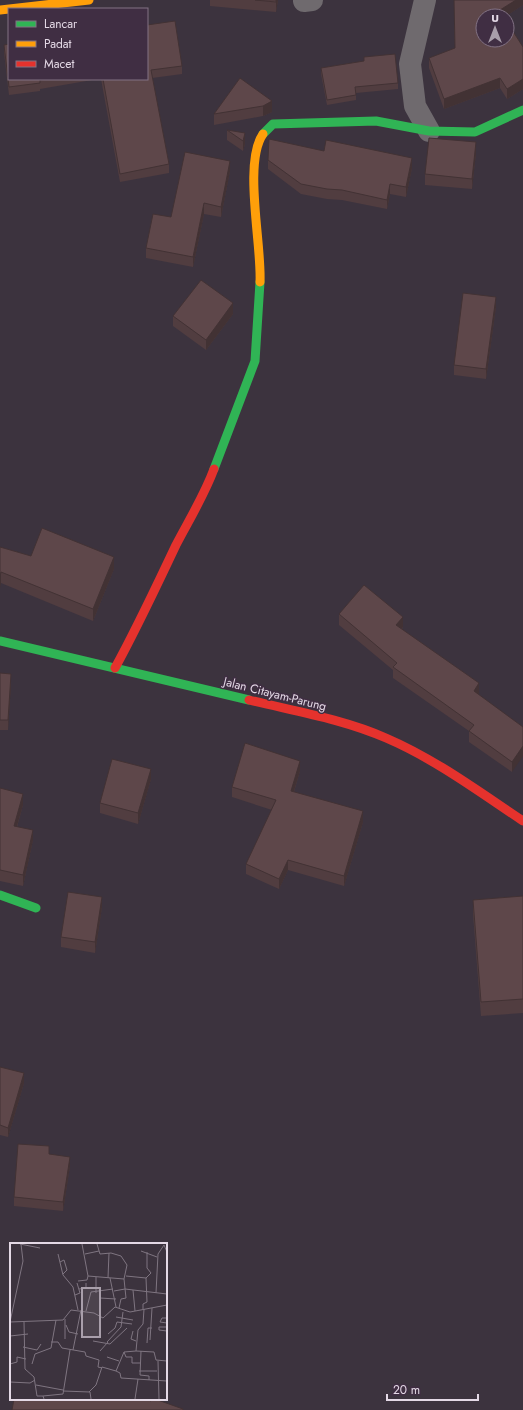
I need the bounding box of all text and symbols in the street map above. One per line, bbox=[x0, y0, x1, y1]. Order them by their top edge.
legend bbox=[8, 8, 148, 80]
north arrow bbox=[475, 8, 515, 48]
text: U bbox=[491, 10, 499, 26]
text: Lancar bbox=[44, 15, 78, 33]
text: Padat bbox=[44, 35, 72, 53]
text: Macet bbox=[44, 55, 74, 73]
street label: Jalan Citayam-Parung bbox=[220, 672, 328, 715]
inset map bbox=[10, 1243, 167, 1400]
scale bar bbox=[387, 1376, 478, 1402]
text: 20 m bbox=[393, 1381, 420, 1399]

